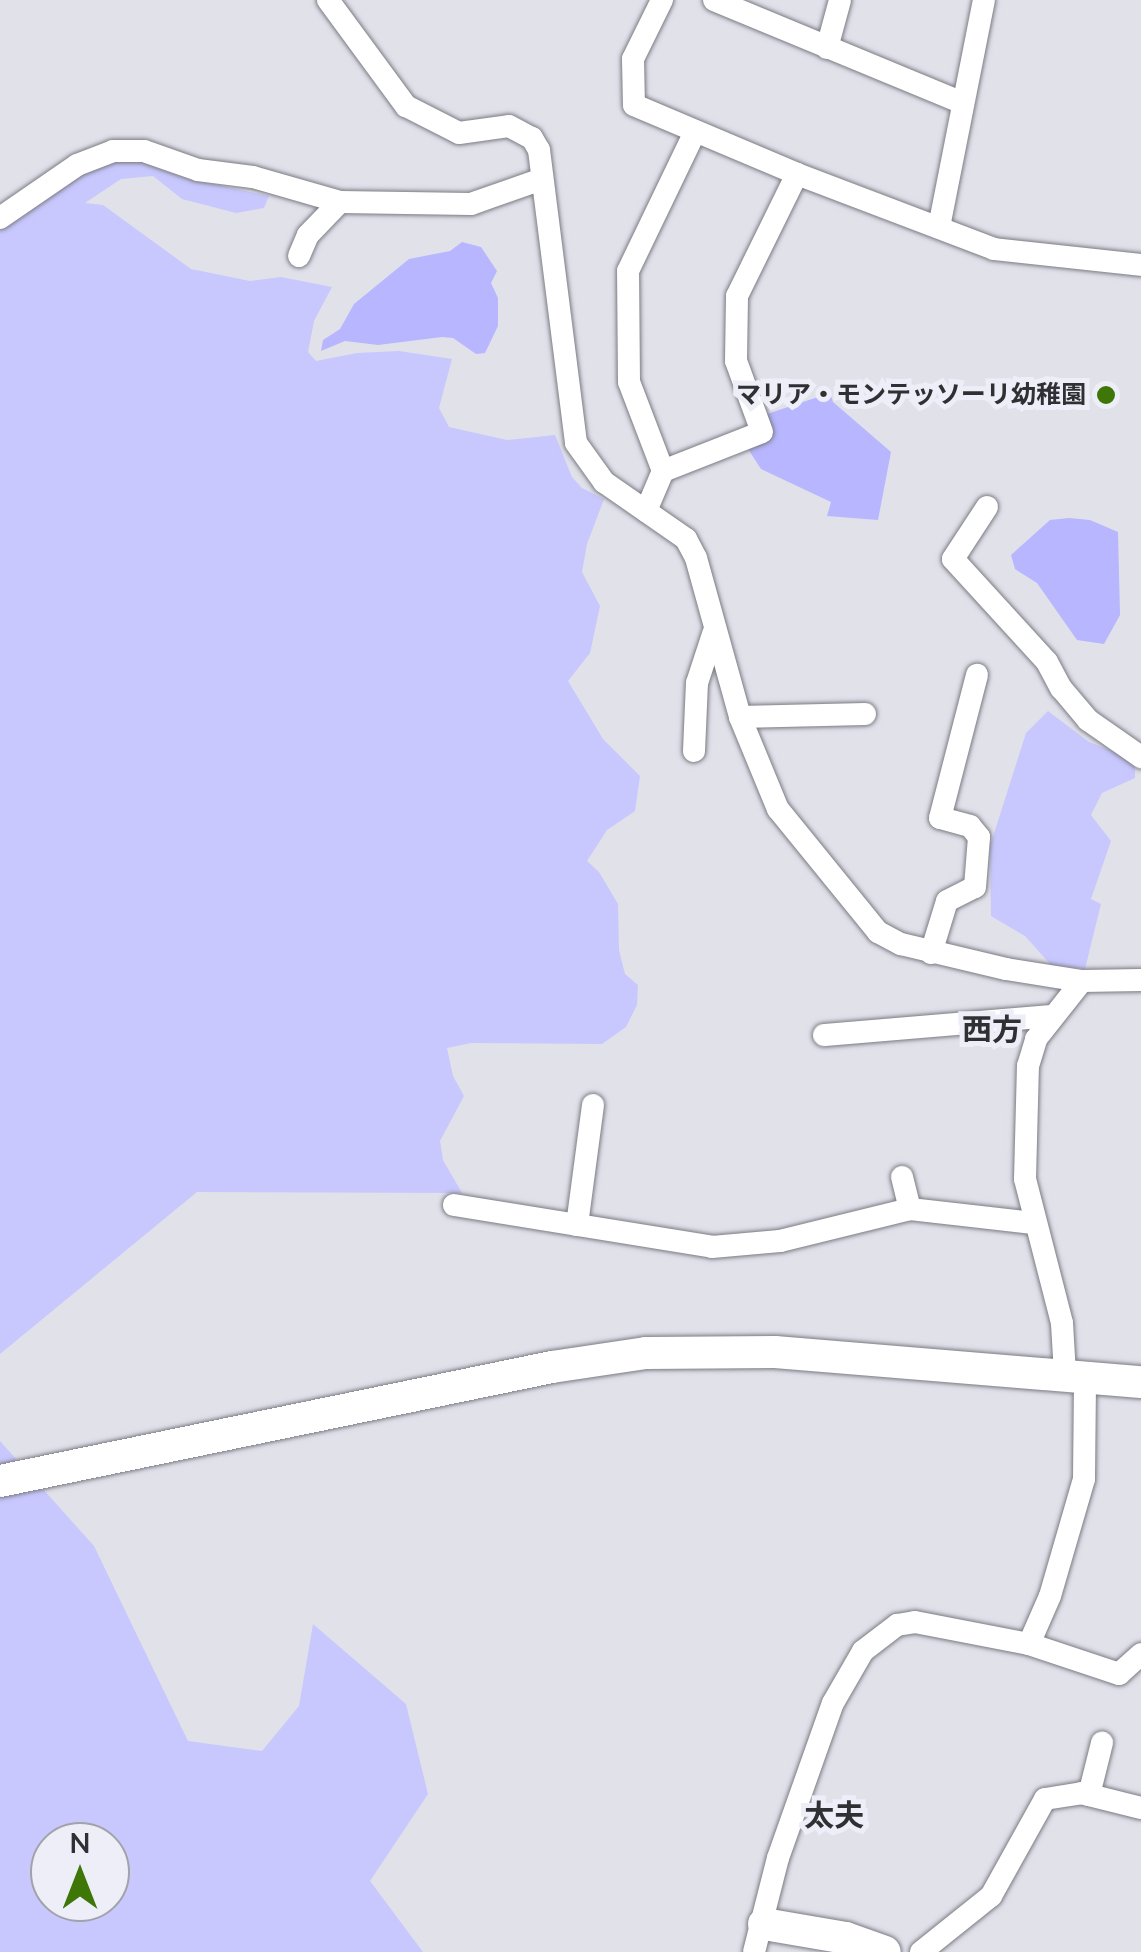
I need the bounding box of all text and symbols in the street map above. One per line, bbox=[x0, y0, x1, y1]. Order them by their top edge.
place label: マリア・モンテッソーリ幼稚園 bbox=[736, 380, 1086, 410]
marker: マリア・モンテッソーリ幼稚園 bbox=[1095, 384, 1117, 406]
district label: 西方 bbox=[962, 1013, 1022, 1049]
district label: 太夫 bbox=[804, 1799, 864, 1835]
north arrow bbox=[30, 1822, 130, 1922]
text: N bbox=[70, 1825, 90, 1863]

